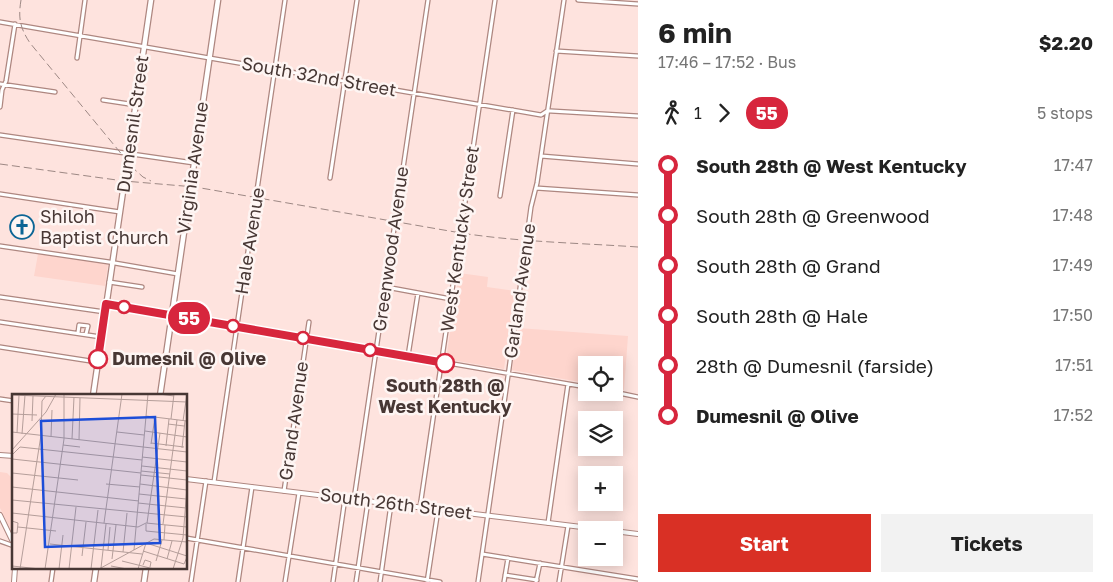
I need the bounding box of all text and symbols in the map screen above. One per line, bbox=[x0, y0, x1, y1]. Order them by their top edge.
text: 6 min bbox=[658, 16, 732, 49]
text: $2.20 bbox=[1039, 31, 1093, 54]
street label: South 32nd Street bbox=[240, 52, 398, 100]
text: 17:46 – 17:52 · Bus bbox=[658, 52, 796, 72]
street label: Dumesnil Street bbox=[111, 54, 153, 194]
icon: walk bbox=[658, 99, 686, 127]
icon: forward bbox=[710, 99, 738, 127]
street label: Virginia Avenue bbox=[172, 100, 212, 236]
text: 55 bbox=[756, 102, 778, 124]
text: 1 bbox=[694, 103, 702, 123]
text: 5 stops bbox=[1037, 103, 1093, 123]
street label: West Kentucky Street bbox=[435, 144, 483, 333]
text: South 28th @ West Kentucky bbox=[696, 154, 967, 177]
text: 17:47 bbox=[1054, 155, 1093, 175]
street label: Greenwood Avenue bbox=[368, 165, 412, 333]
street label: Hale Avenue bbox=[230, 186, 268, 296]
text: South 28th @ Greenwood bbox=[696, 204, 930, 227]
place label: Shiloh Baptist Church bbox=[40, 205, 168, 248]
text: 17:48 bbox=[1052, 205, 1093, 225]
church icon: Shiloh Baptist Church bbox=[9, 214, 35, 240]
street label: Garland Avenue bbox=[499, 222, 539, 360]
text: South 28th @ Grand bbox=[696, 254, 881, 277]
text: 17:49 bbox=[1053, 255, 1093, 275]
unlabelled marker bbox=[117, 300, 131, 314]
line badge: 55 bbox=[166, 302, 212, 334]
text: South 28th @ Hale bbox=[696, 304, 868, 327]
text: 17:50 bbox=[1053, 305, 1093, 325]
text: 55 bbox=[178, 307, 200, 329]
unlabelled marker bbox=[226, 319, 240, 333]
unlabelled marker bbox=[296, 331, 310, 345]
unlabelled marker bbox=[363, 343, 377, 357]
place label: Dumesnil @ Olive bbox=[112, 347, 267, 369]
marker: Dumesnil @ Olive bbox=[88, 349, 108, 369]
marker: South 28th @ West Kentucky bbox=[435, 353, 455, 373]
text: 28th @ Dumesnil (farside) bbox=[696, 354, 934, 377]
text: 17:51 bbox=[1055, 355, 1093, 375]
map controls bbox=[578, 356, 623, 566]
button: locate bbox=[578, 356, 623, 401]
street label: Grand Avenue bbox=[274, 360, 312, 482]
place label: South 28th @ West Kentucky bbox=[378, 374, 512, 417]
inset map bbox=[12, 394, 188, 570]
text: Dumesnil @ Olive bbox=[696, 404, 859, 427]
text: 17:52 bbox=[1053, 405, 1093, 425]
button: layers bbox=[578, 411, 623, 456]
button: + bbox=[578, 466, 623, 511]
street label: South 26th Street bbox=[319, 483, 474, 523]
button: Start bbox=[658, 514, 871, 572]
button: Tickets bbox=[881, 514, 1093, 572]
button: − bbox=[578, 521, 623, 566]

